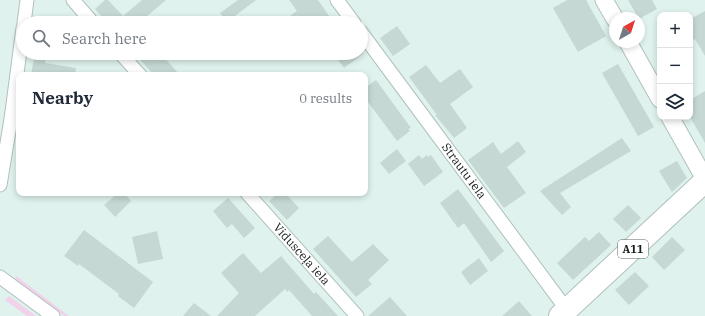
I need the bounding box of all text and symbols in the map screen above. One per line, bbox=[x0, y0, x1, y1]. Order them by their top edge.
north arrow bbox=[609, 12, 645, 48]
map controls bbox=[657, 12, 693, 120]
button: + bbox=[657, 12, 693, 48]
search box bbox=[16, 16, 368, 60]
icon: search bbox=[30, 27, 52, 49]
text: Search here bbox=[62, 29, 147, 48]
button: − bbox=[657, 48, 693, 84]
button: layers bbox=[657, 84, 693, 120]
text: Nearby bbox=[32, 87, 93, 109]
text: 0 results bbox=[299, 90, 352, 107]
street label: Strautu iela bbox=[439, 140, 490, 202]
street label: Vidusceļa iela bbox=[270, 220, 334, 288]
road number: A11 bbox=[618, 240, 648, 258]

